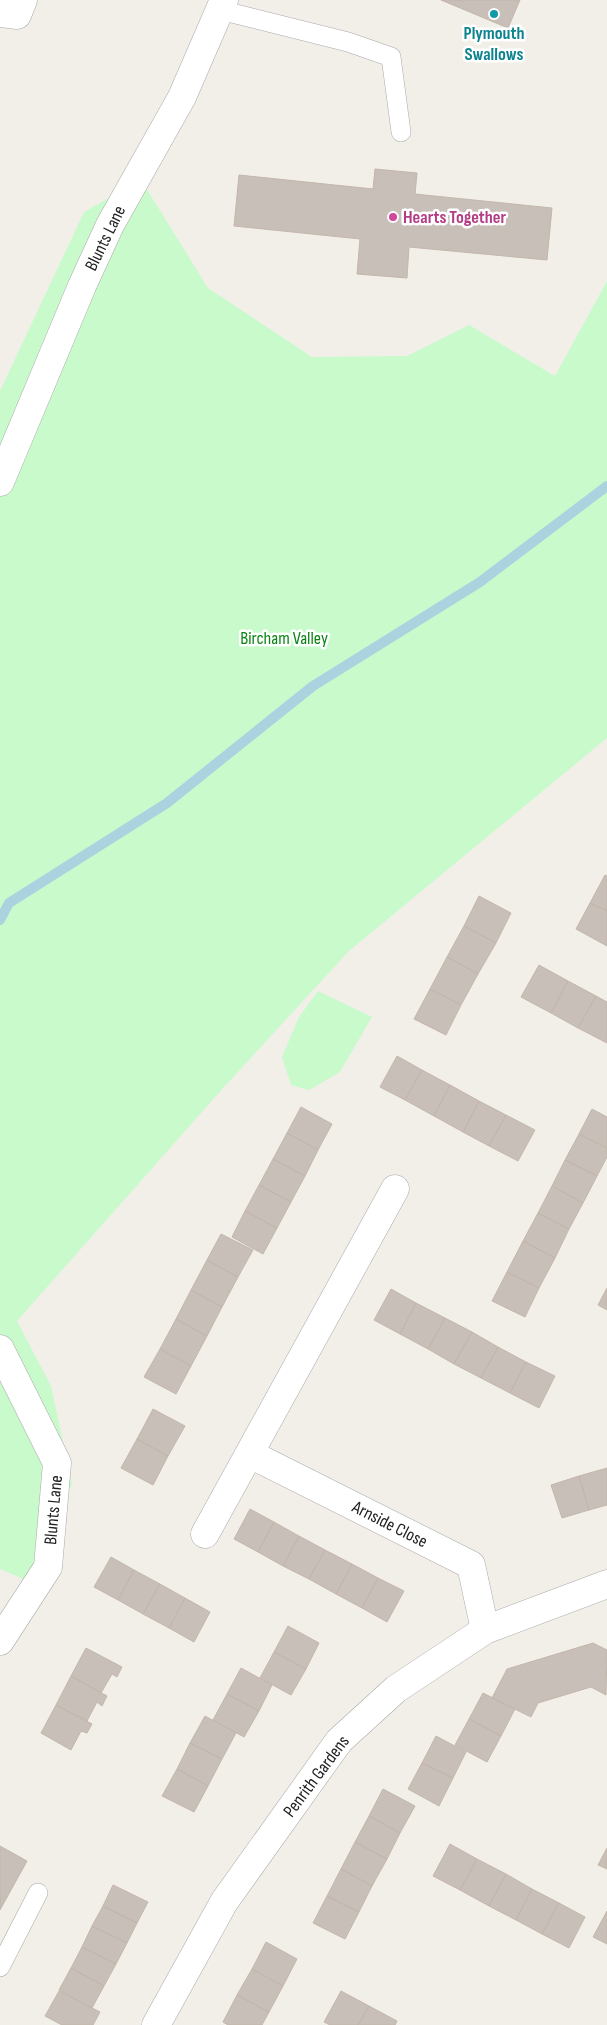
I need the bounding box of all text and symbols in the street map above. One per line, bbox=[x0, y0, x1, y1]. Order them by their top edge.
marker: Plymouth Swallows bbox=[488, 8, 500, 20]
place label: Plymouth Swallows bbox=[464, 23, 524, 65]
street label: Blunts Lane bbox=[81, 202, 130, 274]
place label: Hearts Together bbox=[403, 207, 506, 228]
marker: Hearts Together bbox=[387, 211, 399, 223]
park label: Bircham Valley bbox=[240, 628, 328, 649]
street label: Blunts Lane bbox=[40, 1474, 67, 1546]
street label: Arnside Close bbox=[348, 1496, 431, 1552]
street label: Penrith Gardens bbox=[279, 1731, 354, 1821]

